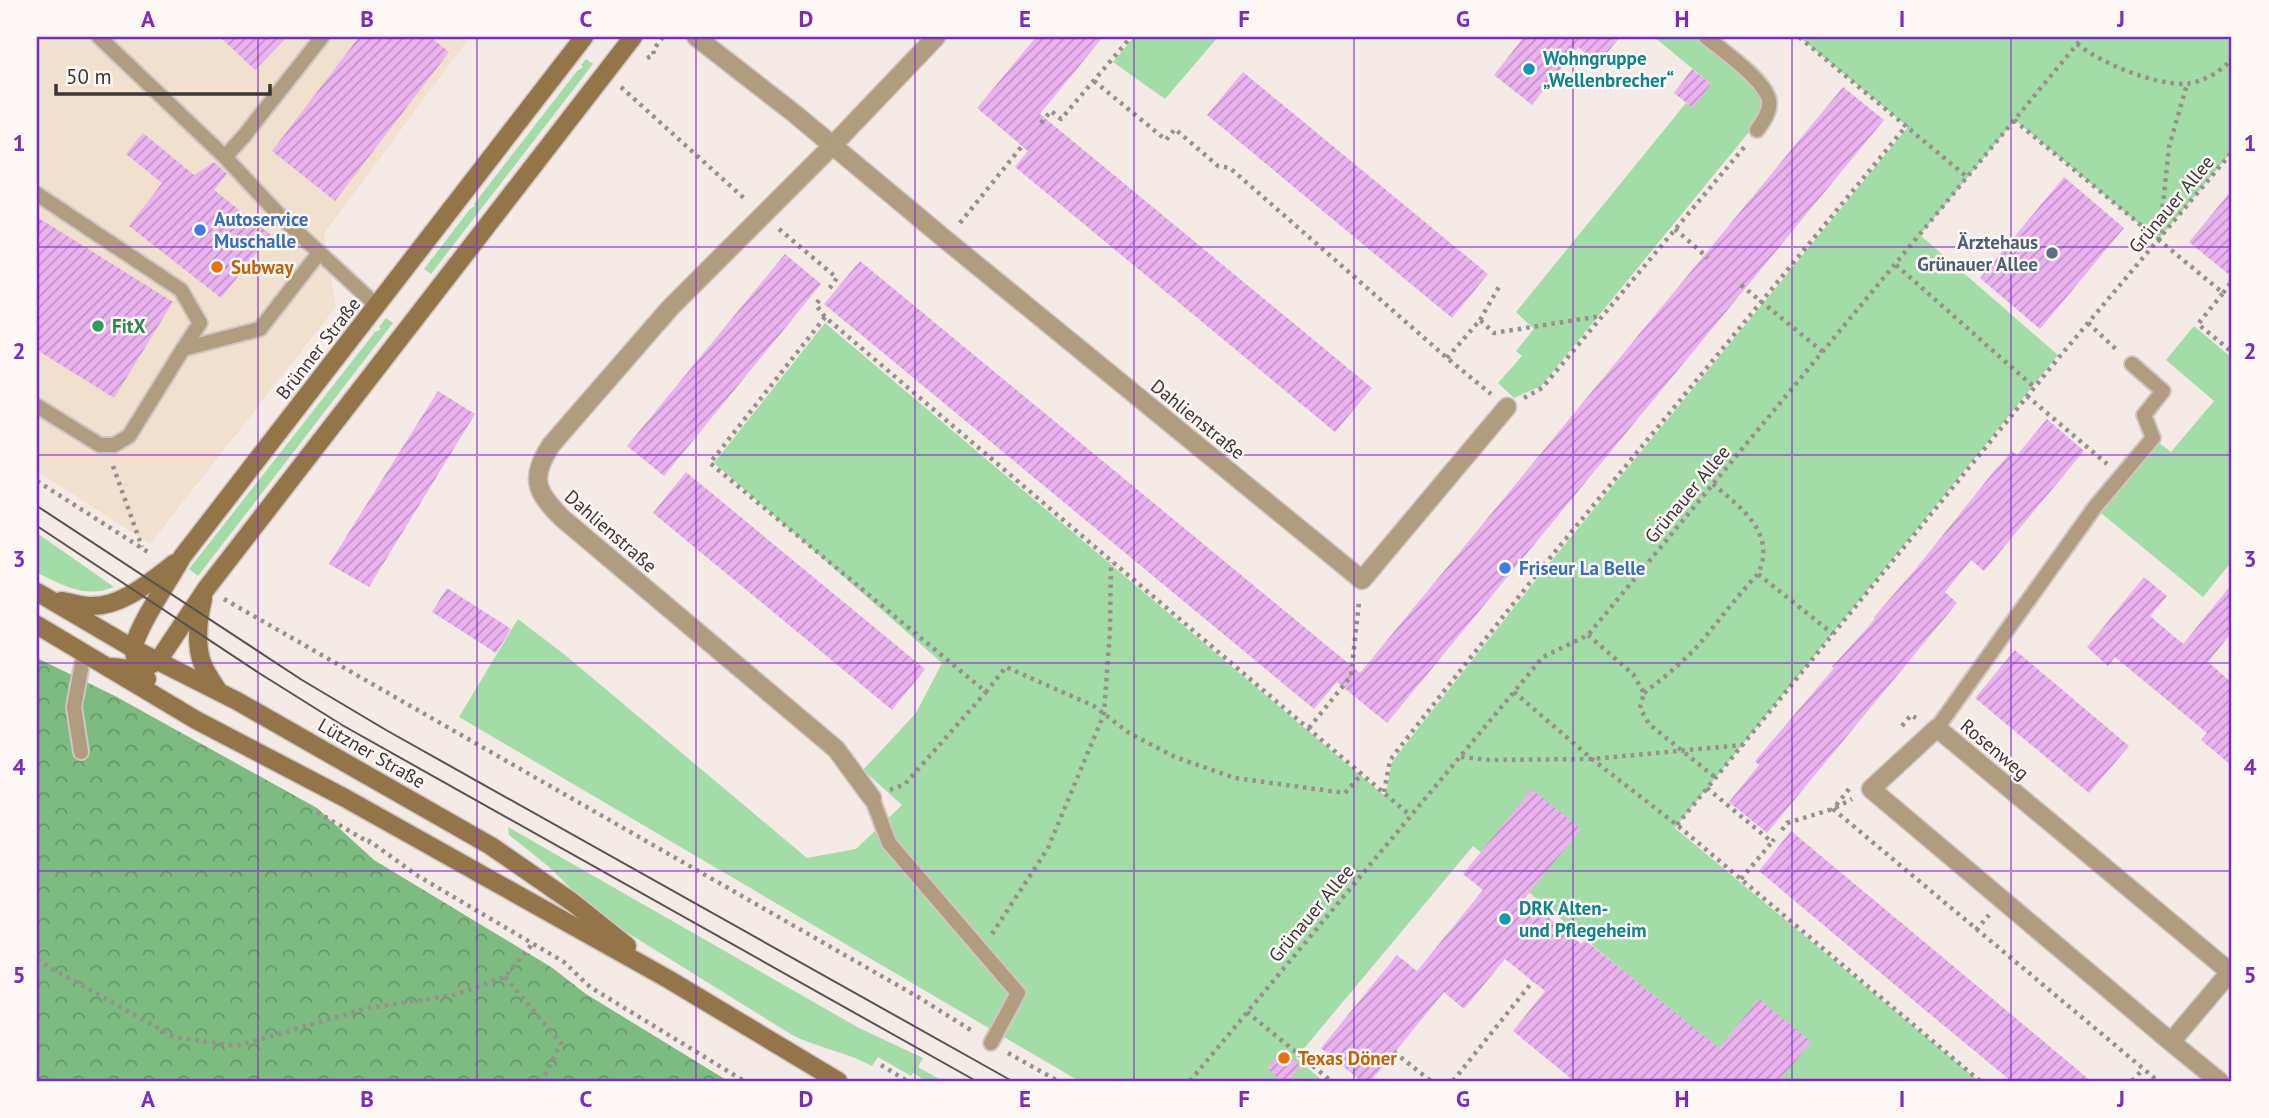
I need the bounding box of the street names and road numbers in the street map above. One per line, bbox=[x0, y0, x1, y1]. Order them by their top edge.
street label: Grünauer Allee bbox=[2123, 150, 2219, 258]
street label: Brünner Straße bbox=[271, 292, 365, 404]
street label: Dahlienstraße bbox=[1146, 374, 1250, 464]
street label: Grünauer Allee bbox=[1639, 440, 1735, 548]
street label: Dahlienstraße bbox=[560, 484, 662, 578]
street label: Lützner Straße bbox=[314, 713, 430, 793]
street label: Rosenweg bbox=[1956, 713, 2034, 785]
street label: Grünauer Allee bbox=[1263, 859, 1359, 967]

